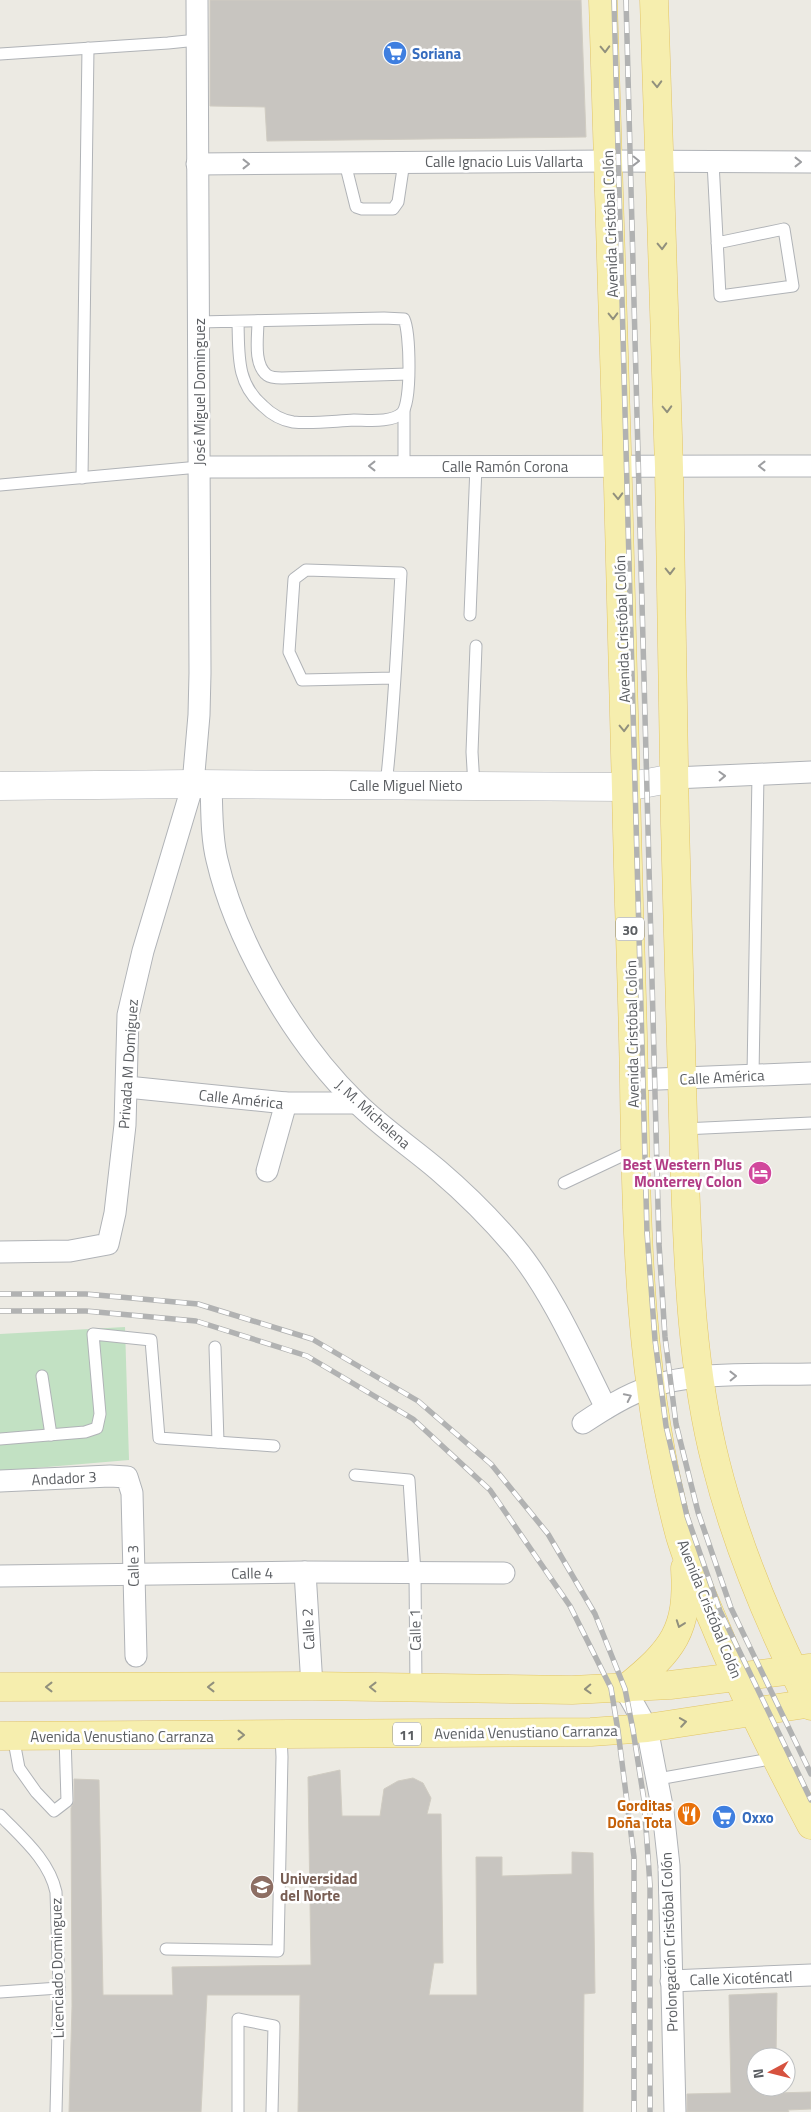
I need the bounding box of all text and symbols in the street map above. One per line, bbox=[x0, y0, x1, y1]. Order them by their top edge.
supermarket icon: Soriana bbox=[382, 40, 408, 66]
place label: Soriana bbox=[412, 42, 462, 65]
one-way arrow bbox=[600, 45, 610, 53]
one-way arrow bbox=[652, 80, 662, 88]
street label: Calle Ignacio Luis Vallarta bbox=[425, 150, 584, 173]
street label: Avenida Cristóbal Colón bbox=[596, 150, 624, 298]
one-way arrow bbox=[632, 156, 640, 166]
one-way arrow bbox=[795, 157, 803, 167]
one-way arrow bbox=[242, 159, 250, 169]
one-way arrow bbox=[657, 242, 667, 250]
one-way arrow bbox=[608, 312, 618, 320]
street label: José Miguel Dominguez bbox=[188, 318, 211, 466]
one-way arrow bbox=[662, 405, 672, 413]
street label: Calle Ramón Corona bbox=[442, 455, 569, 478]
one-way arrow bbox=[368, 461, 376, 471]
one-way arrow bbox=[758, 461, 766, 471]
one-way arrow bbox=[612, 492, 623, 500]
street label: Avenida Cristóbal Colón bbox=[608, 555, 636, 703]
one-way arrow bbox=[665, 568, 675, 575]
one-way arrow bbox=[619, 725, 630, 733]
one-way arrow bbox=[719, 770, 727, 781]
street label: Calle Miguel Nieto bbox=[349, 774, 463, 797]
road number: 30 bbox=[616, 918, 644, 941]
street label: Avenida Cristóbal Colón bbox=[619, 960, 645, 1108]
street label: Privada M Domiguez bbox=[112, 998, 144, 1130]
street label: Calle América bbox=[679, 1063, 766, 1091]
street label: J. M. Michelena bbox=[330, 1074, 416, 1155]
street label: Calle América bbox=[197, 1083, 285, 1115]
place label: Best Western Plus Monterrey Colon bbox=[622, 1153, 742, 1193]
hotel icon: Best Western Plus Monterrey Colon bbox=[747, 1160, 773, 1186]
one-way arrow bbox=[730, 1371, 737, 1381]
one-way arrow bbox=[623, 1393, 632, 1403]
street label: Andador 3 bbox=[31, 1465, 97, 1491]
street label: Avenida Cristóbal Colón bbox=[672, 1536, 748, 1682]
street label: Calle 3 bbox=[121, 1545, 145, 1587]
street label: Calle 4 bbox=[231, 1561, 273, 1585]
street label: Calle 2 bbox=[295, 1607, 321, 1651]
street label: Calle 1 bbox=[403, 1609, 427, 1651]
one-way arrow bbox=[676, 1620, 686, 1628]
one-way arrow bbox=[44, 1682, 52, 1692]
one-way arrow bbox=[207, 1682, 214, 1692]
one-way arrow bbox=[369, 1682, 377, 1692]
one-way arrow bbox=[584, 1684, 592, 1695]
one-way arrow bbox=[679, 1718, 687, 1728]
street label: Avenida Venustiano Carranza bbox=[434, 1719, 618, 1745]
road number: 11 bbox=[393, 1722, 421, 1746]
street label: Avenida Venustiano Carranza bbox=[30, 1725, 214, 1748]
one-way arrow bbox=[237, 1730, 245, 1741]
place label: Gorditas Doña Tota bbox=[607, 1794, 672, 1834]
restaurant icon: Gorditas Doña Tota bbox=[676, 1801, 702, 1827]
supermarket icon: Oxxo bbox=[711, 1804, 737, 1830]
place label: Oxxo bbox=[742, 1806, 774, 1829]
street label: Prolongación Cristóbal Colón bbox=[654, 1852, 684, 2032]
place label: Universidad del Norte bbox=[280, 1867, 358, 1907]
school or university icon: Universidad del Norte bbox=[249, 1874, 275, 1900]
street label: Licenciado Dominguez bbox=[44, 1897, 70, 2038]
street label: Calle Xicoténcatl bbox=[689, 1965, 793, 1991]
north arrow bbox=[746, 2047, 796, 2097]
text: N bbox=[747, 2068, 769, 2080]

